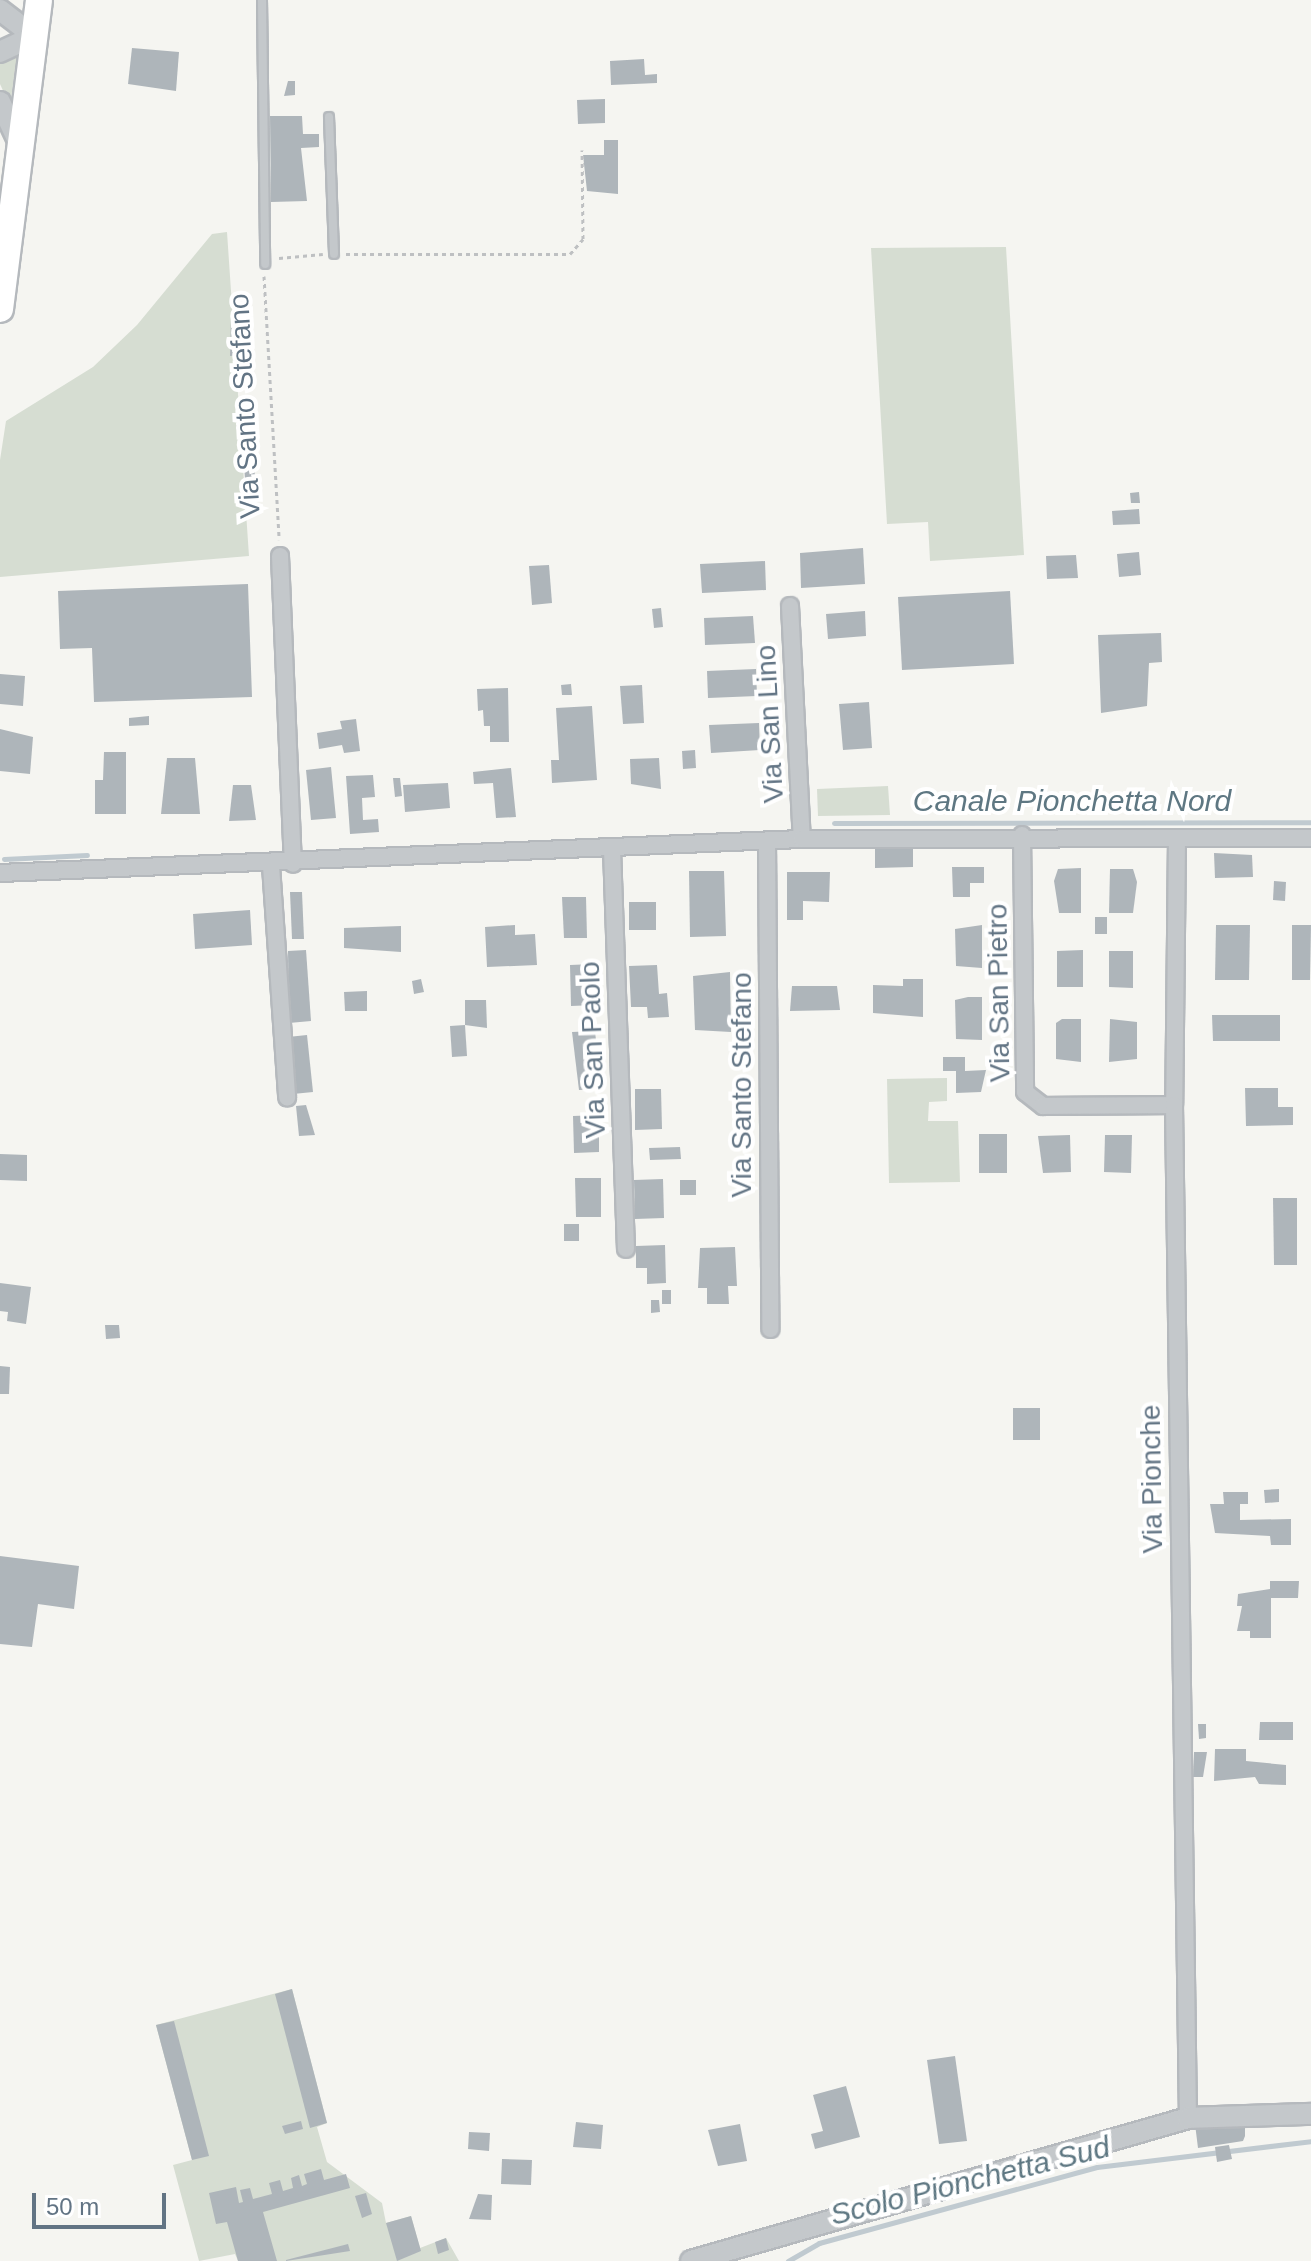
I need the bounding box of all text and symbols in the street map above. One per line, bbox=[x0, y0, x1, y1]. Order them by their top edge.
street label: Via Santo Stefano bbox=[222, 293, 268, 519]
street label: Via San Lino bbox=[749, 644, 791, 804]
water label: Canale Pionchetta Nord bbox=[913, 783, 1231, 819]
street label: Via San Pietro bbox=[981, 903, 1017, 1083]
street label: Via San Paolo bbox=[573, 961, 613, 1139]
street label: Via Santo Stefano bbox=[725, 972, 759, 1198]
street label: Via Pionche bbox=[1134, 1404, 1170, 1554]
water label: Scolo Pionchetta Sud bbox=[826, 2129, 1114, 2233]
scale bar bbox=[36, 2177, 170, 2227]
text: 50 m bbox=[46, 2193, 99, 2220]

